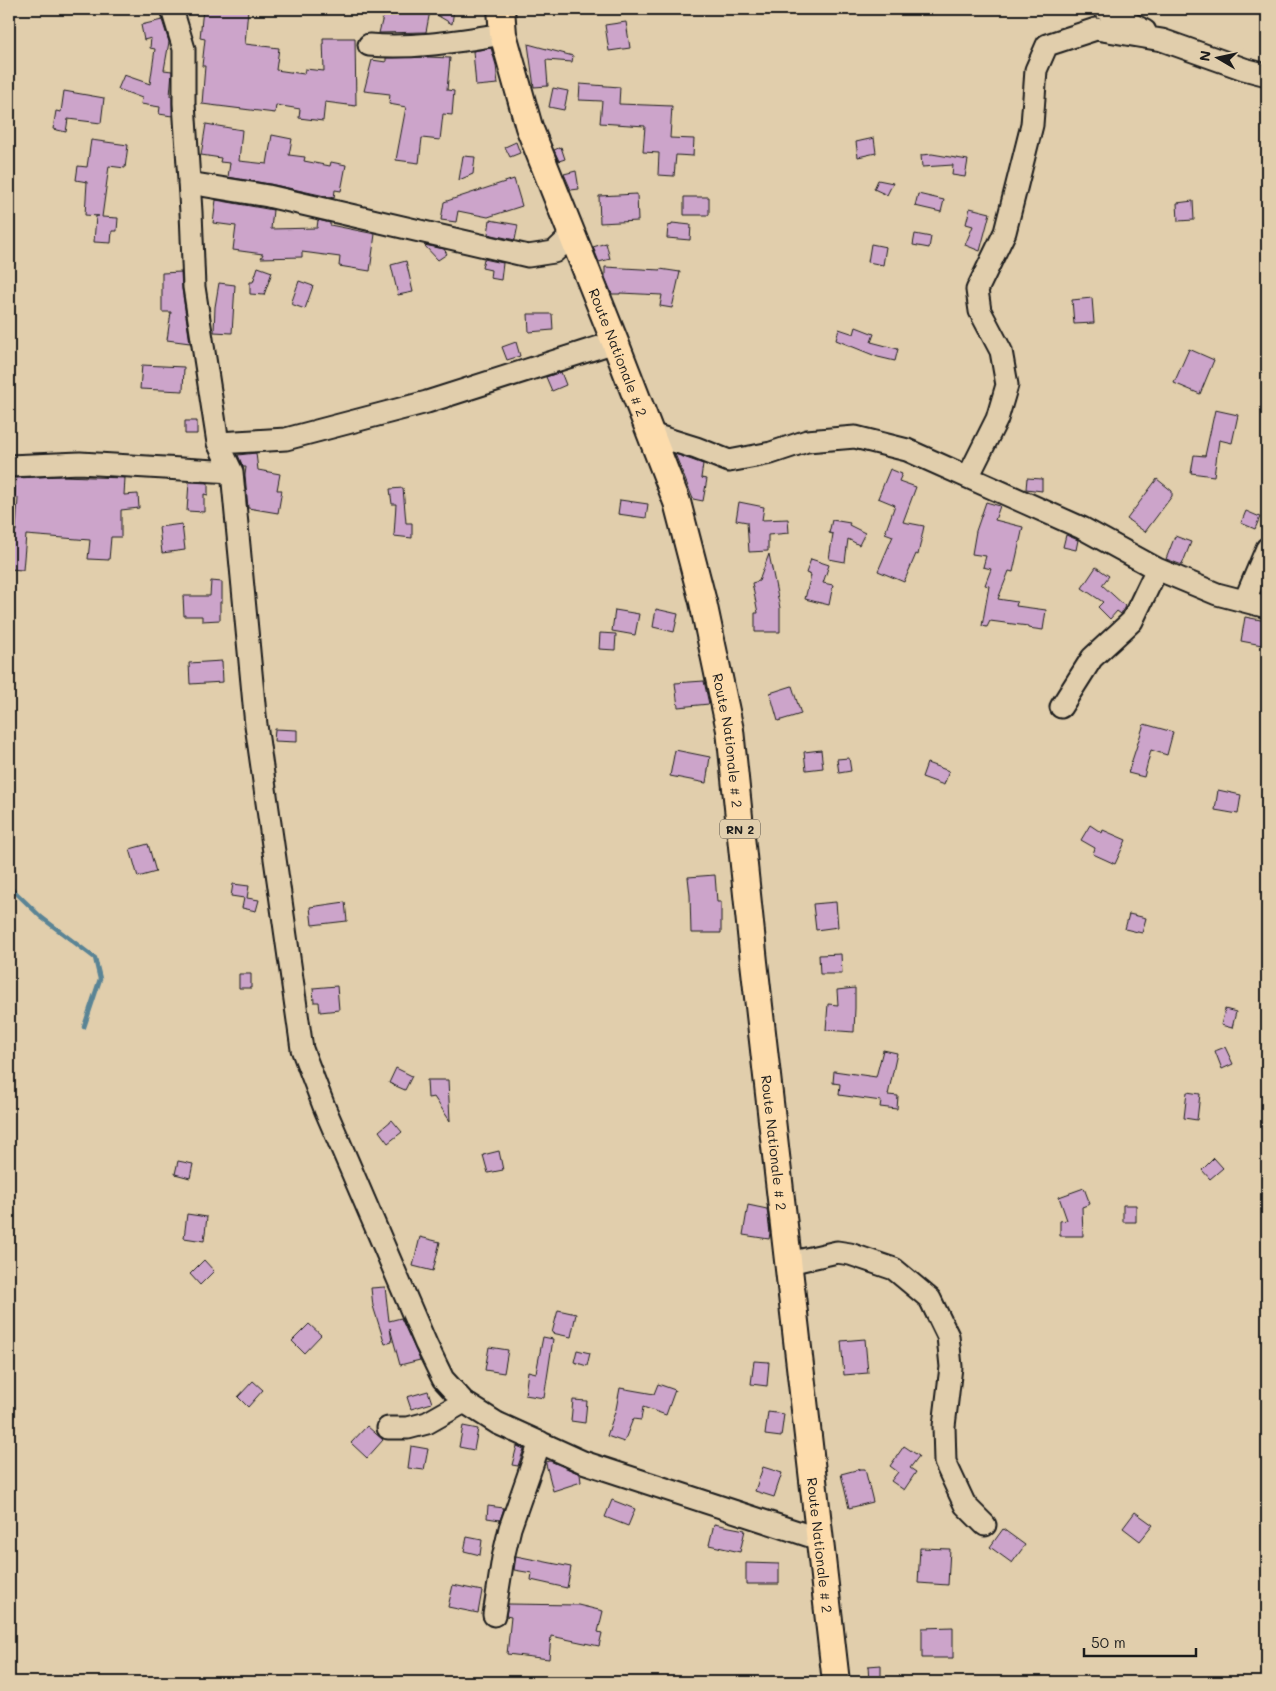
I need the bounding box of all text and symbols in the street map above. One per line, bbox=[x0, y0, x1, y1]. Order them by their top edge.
north arrow bbox=[1194, 32, 1244, 82]
text: N bbox=[1194, 49, 1215, 63]
street label: Route Nationale # 2 bbox=[585, 285, 652, 419]
street label: Route Nationale # 2 bbox=[709, 671, 747, 809]
road number: RN 2 bbox=[720, 820, 760, 839]
street label: Route Nationale # 2 bbox=[757, 1074, 792, 1211]
street label: Route Nationale # 2 bbox=[803, 1476, 838, 1614]
scale bar bbox=[1084, 1626, 1196, 1658]
text: 50 m bbox=[1091, 1632, 1126, 1652]

